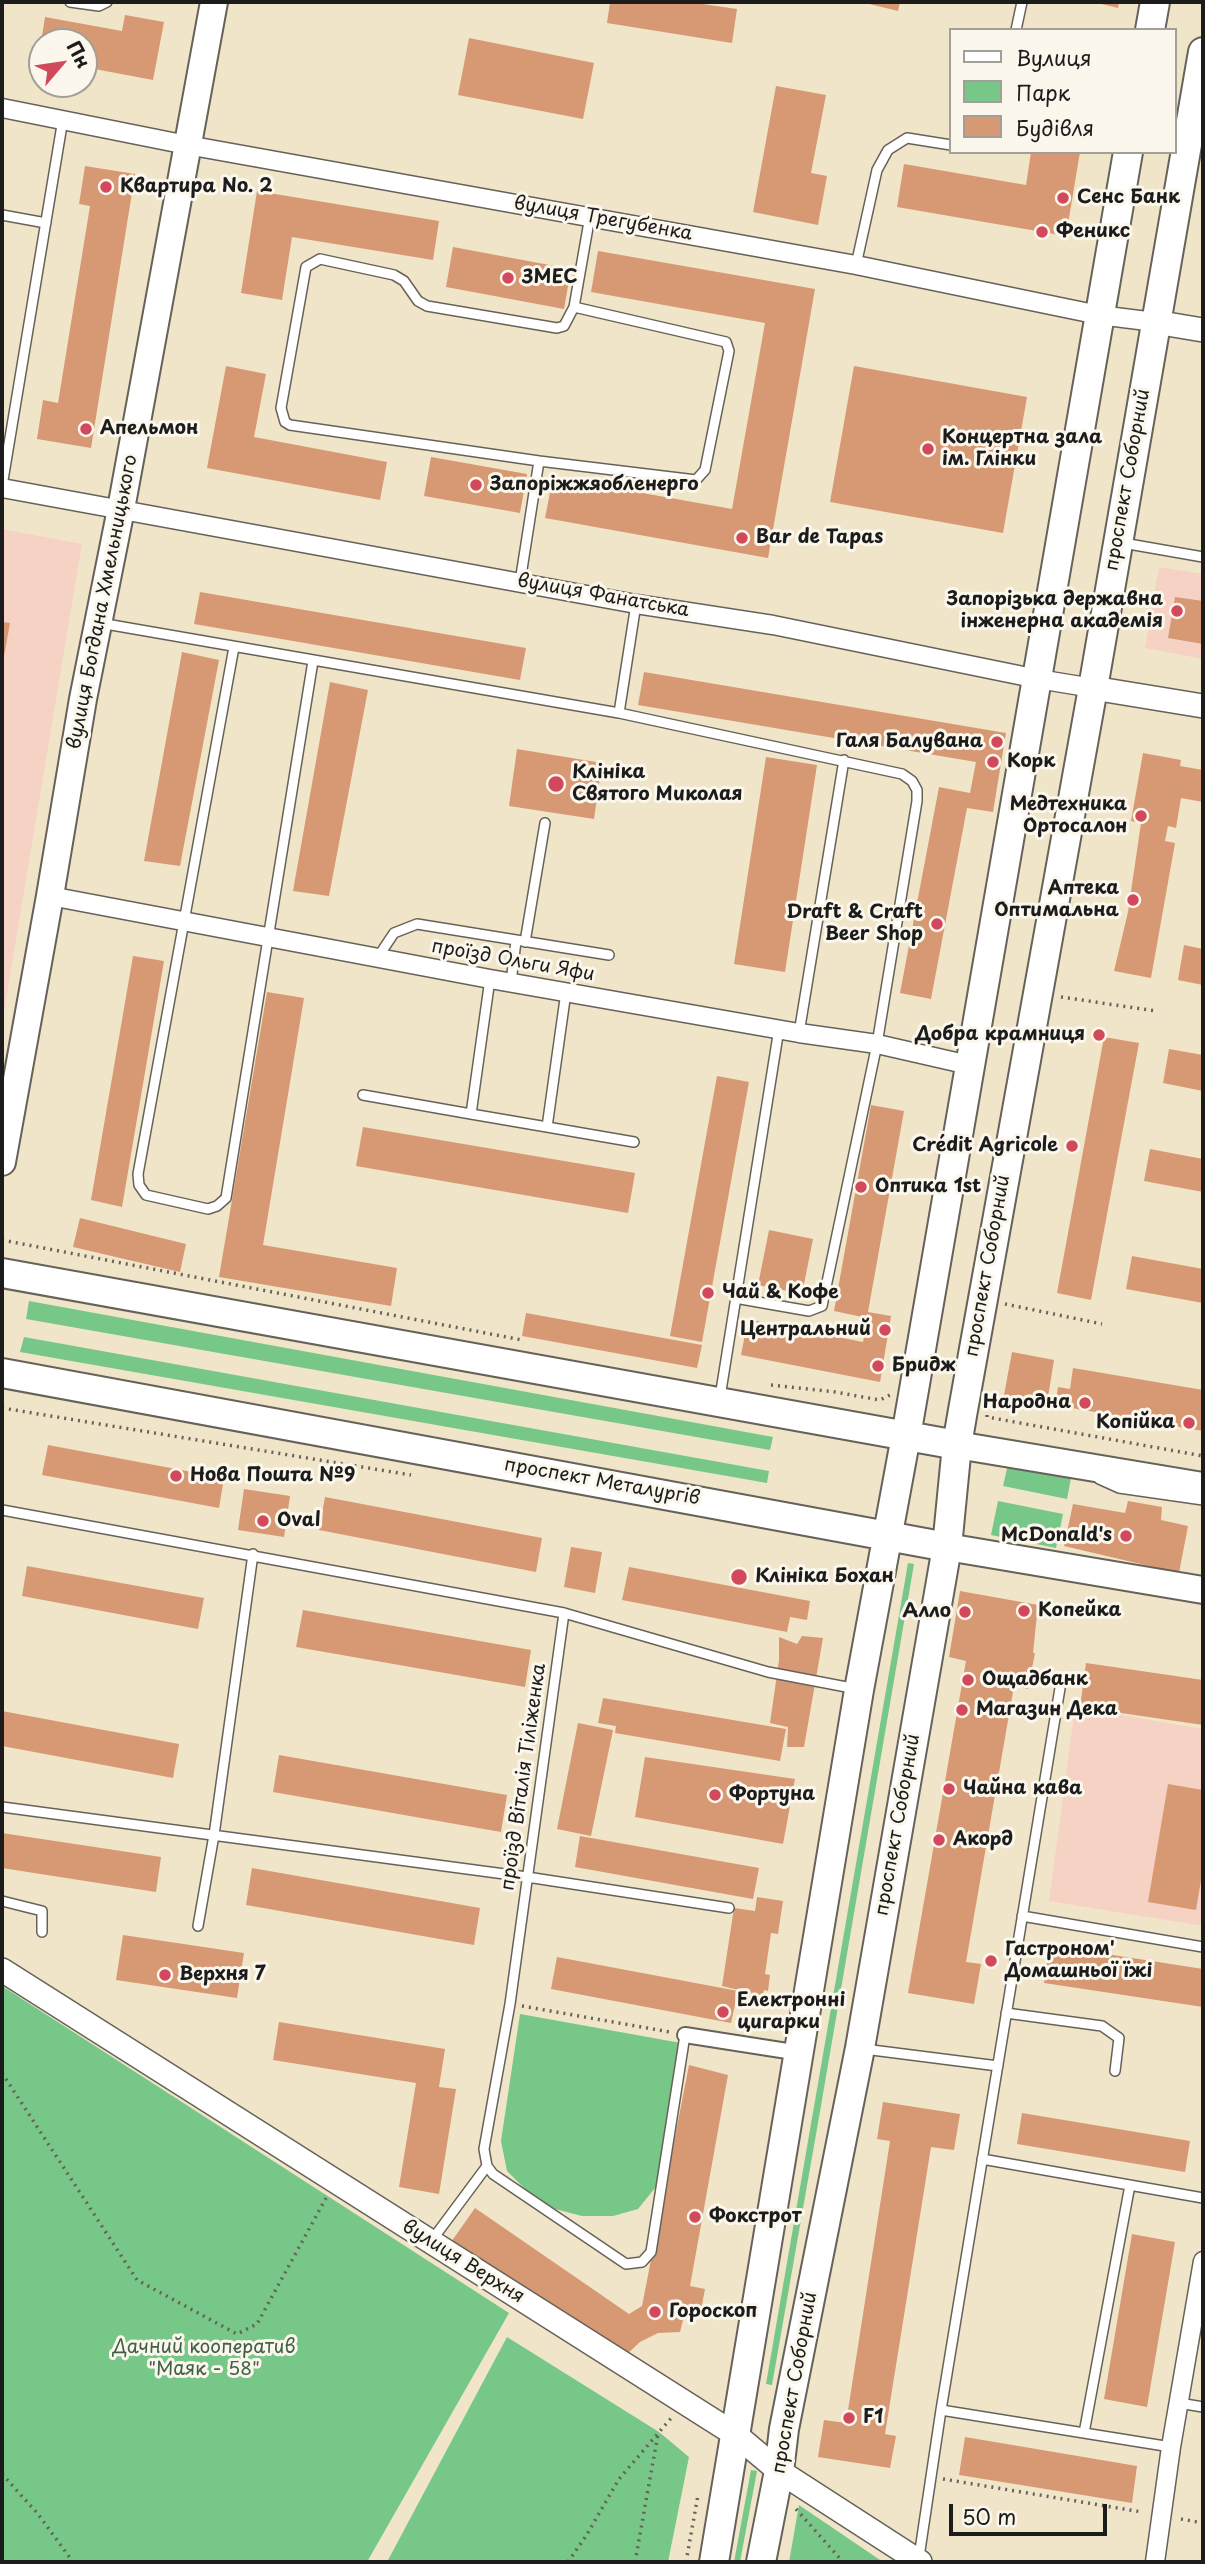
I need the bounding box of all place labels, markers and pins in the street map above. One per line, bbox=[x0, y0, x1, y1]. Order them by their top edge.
place label: Квартира No. 2 bbox=[120, 176, 273, 198]
marker: Квартира No. 2 bbox=[98, 179, 114, 195]
place label: Сенс Банк bbox=[1077, 187, 1180, 209]
marker: Сенс Банк bbox=[1055, 190, 1071, 206]
place label: Феникс bbox=[1056, 221, 1130, 243]
marker: Феникс bbox=[1034, 224, 1050, 240]
place label: ЗМЕС bbox=[522, 267, 578, 289]
marker: ЗМЕС bbox=[500, 270, 516, 286]
place label: Апельмон bbox=[100, 418, 198, 440]
marker: Апельмон bbox=[78, 421, 94, 437]
place label: Концертна зала ім. Глінки bbox=[942, 427, 1102, 471]
marker: Концертна зала ім. Глінки bbox=[920, 441, 936, 457]
place label: Запоріжжяобленерго bbox=[490, 474, 698, 496]
marker: Запоріжжяобленерго bbox=[468, 477, 484, 493]
place label: Bar de Tapas bbox=[756, 527, 883, 549]
marker: Bar de Tapas bbox=[734, 530, 750, 546]
place label: Запорізька державна інженерна академія bbox=[947, 589, 1163, 633]
marker: Запорізька державна інженерна академія bbox=[1169, 603, 1185, 619]
place label: Галя Балувана bbox=[836, 731, 983, 753]
marker: Галя Балувана bbox=[989, 734, 1005, 750]
place label: Корк bbox=[1007, 751, 1055, 773]
marker: Корк bbox=[985, 754, 1001, 770]
place label: Клініка Святого Миколая bbox=[572, 762, 743, 806]
marker: Клініка Святого Миколая bbox=[546, 774, 566, 794]
place label: Медтехника Ортосалон bbox=[1010, 794, 1127, 838]
marker: Медтехника Ортосалон bbox=[1133, 808, 1149, 824]
place label: Аптека Оптимальна bbox=[994, 878, 1119, 922]
marker: Аптека Оптимальна bbox=[1125, 892, 1141, 908]
place label: Draft & Craft Beer Shop bbox=[786, 902, 923, 946]
marker: Draft & Craft Beer Shop bbox=[929, 916, 945, 932]
place label: Добра крамниця bbox=[915, 1024, 1085, 1046]
marker: Добра крамниця bbox=[1091, 1027, 1107, 1043]
place label: Crédit Agricole bbox=[912, 1135, 1058, 1157]
marker: Crédit Agricole bbox=[1064, 1138, 1080, 1154]
place label: Оптика 1st bbox=[875, 1176, 981, 1198]
marker: Оптика 1st bbox=[853, 1179, 869, 1195]
place label: Чай & Кофе bbox=[722, 1282, 839, 1304]
marker: Чай & Кофе bbox=[700, 1285, 716, 1301]
place label: Центральний bbox=[740, 1319, 871, 1341]
marker: Центральний bbox=[877, 1322, 893, 1338]
place label: Бридж bbox=[892, 1355, 955, 1377]
marker: Бридж bbox=[870, 1358, 886, 1374]
place label: Народна bbox=[983, 1392, 1071, 1414]
marker: Народна bbox=[1077, 1395, 1093, 1411]
place label: Копійка bbox=[1096, 1412, 1175, 1434]
marker: Копійка bbox=[1181, 1415, 1197, 1431]
place label: Нова Пошта №9 bbox=[190, 1465, 355, 1487]
marker: Нова Пошта №9 bbox=[168, 1468, 184, 1484]
place label: Oval bbox=[277, 1510, 321, 1532]
marker: Oval bbox=[255, 1513, 271, 1529]
place label: McDonald's bbox=[1001, 1525, 1112, 1547]
marker: McDonald's bbox=[1118, 1528, 1134, 1544]
place label: Клініка Бохан bbox=[755, 1566, 894, 1588]
marker: Клініка Бохан bbox=[729, 1567, 749, 1587]
place label: Копейка bbox=[1038, 1600, 1121, 1622]
place label: Алло bbox=[902, 1601, 951, 1623]
marker: Копейка bbox=[1016, 1603, 1032, 1619]
marker: Алло bbox=[957, 1604, 973, 1620]
place label: Ощадбанк bbox=[982, 1669, 1088, 1691]
marker: Ощадбанк bbox=[960, 1672, 976, 1688]
place label: Магазин Дека bbox=[976, 1699, 1118, 1721]
marker: Магазин Дека bbox=[954, 1702, 970, 1718]
place label: Чайна кава bbox=[963, 1778, 1082, 1800]
marker: Чайна кава bbox=[941, 1781, 957, 1797]
place label: Фортуна bbox=[729, 1784, 815, 1806]
marker: Фортуна bbox=[707, 1787, 723, 1803]
place label: Акорд bbox=[953, 1829, 1013, 1851]
marker: Акорд bbox=[931, 1832, 947, 1848]
place label: Гастроном' Домашньої їжі bbox=[1005, 1939, 1152, 1983]
marker: Гастроном' Домашньої їжі bbox=[983, 1953, 999, 1969]
place label: Верхня 7 bbox=[179, 1964, 266, 1986]
marker: Верхня 7 bbox=[157, 1967, 173, 1983]
place label: Електронні цигарки bbox=[737, 1990, 845, 2034]
marker: Електронні цигарки bbox=[715, 2004, 731, 2020]
place label: Фокстрот bbox=[709, 2206, 802, 2228]
marker: Фокстрот bbox=[687, 2209, 703, 2225]
place label: Гороскоп bbox=[669, 2301, 757, 2323]
marker: Гороскоп bbox=[647, 2304, 663, 2320]
place label: F1 bbox=[863, 2407, 883, 2429]
marker: F1 bbox=[841, 2410, 857, 2426]

